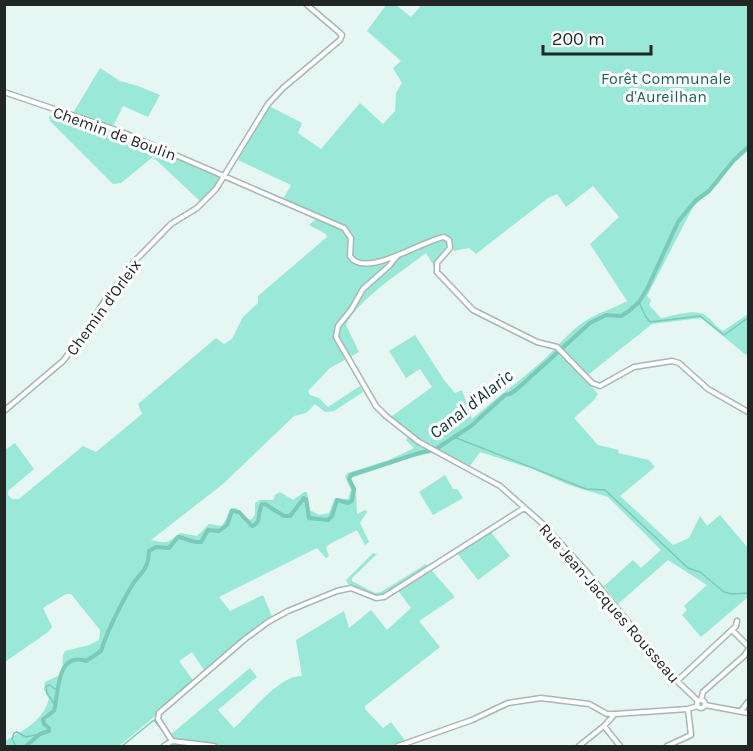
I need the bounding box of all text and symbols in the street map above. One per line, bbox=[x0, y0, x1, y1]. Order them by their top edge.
scale bar bbox=[543, 18, 651, 56]
text: 200 m bbox=[552, 28, 605, 50]
park label: Forêt Communale d'Aureilhan bbox=[601, 69, 731, 106]
street label: Chemin de Boulin bbox=[51, 102, 179, 165]
street label: Chemin d'Orleix bbox=[62, 255, 145, 359]
water label: Canal d'Alaric bbox=[425, 364, 518, 444]
street label: Rue Jean-Jacques Rousseau bbox=[535, 520, 684, 687]

